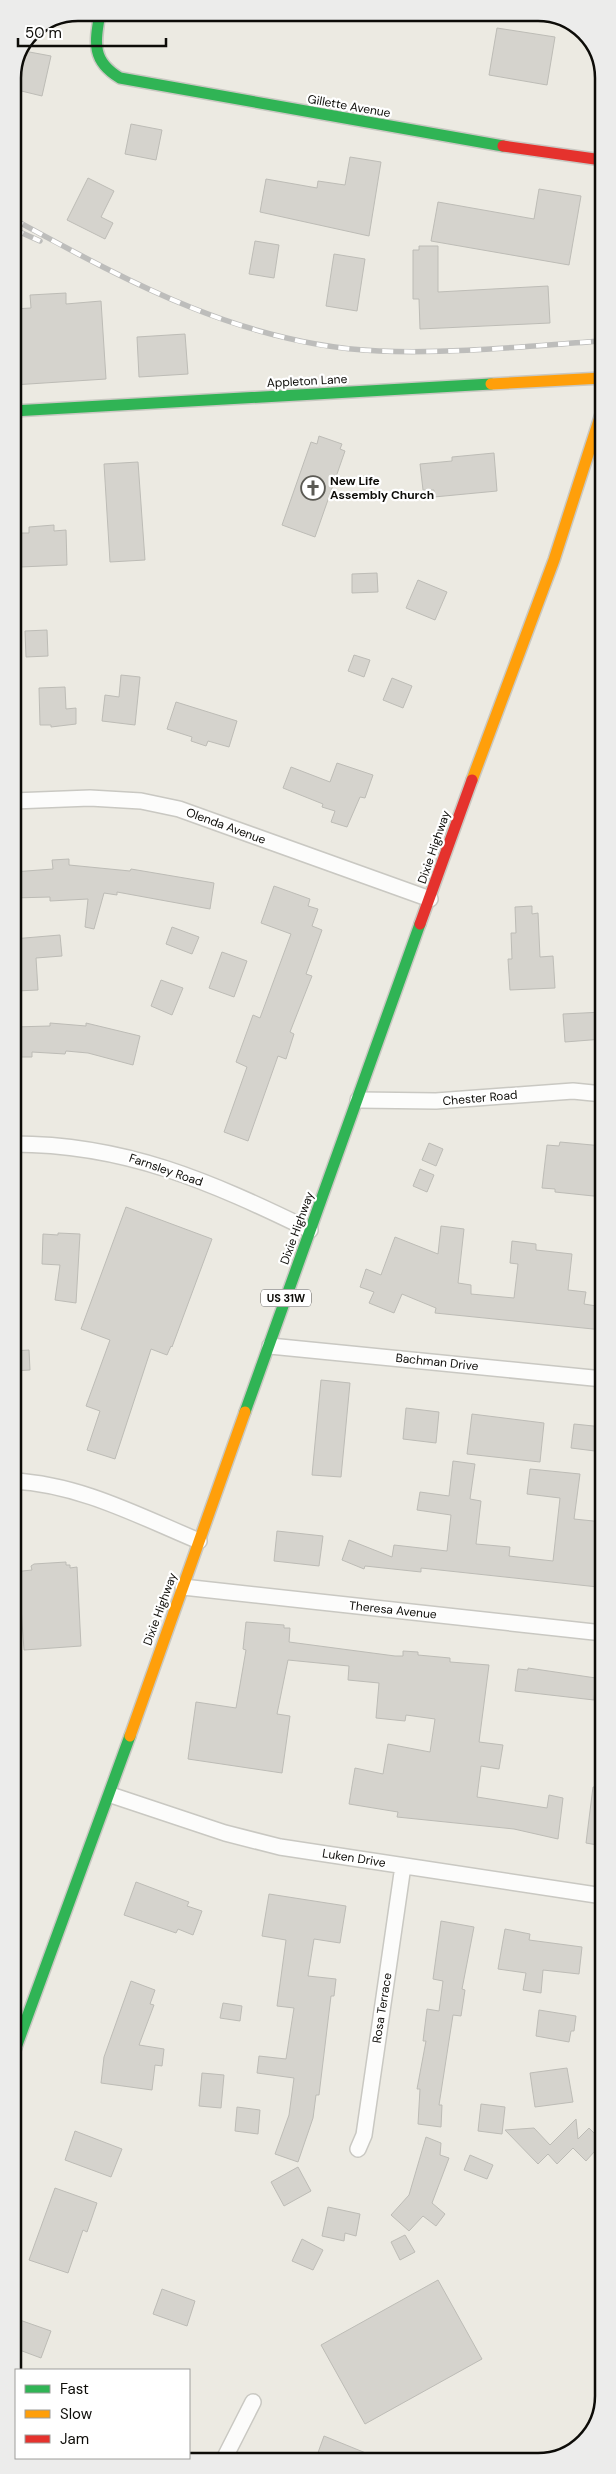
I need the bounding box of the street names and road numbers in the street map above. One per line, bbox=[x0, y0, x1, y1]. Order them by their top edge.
street label: Gillette Avenue bbox=[306, 91, 392, 121]
street label: Appleton Lane bbox=[266, 371, 348, 391]
street label: Olenda Avenue bbox=[184, 804, 268, 848]
street label: Dixie Highway bbox=[414, 808, 454, 886]
street label: Chester Road bbox=[442, 1087, 518, 1109]
street label: Farnsley Road bbox=[127, 1150, 205, 1190]
street label: Dixie Highway bbox=[276, 1189, 318, 1267]
road number: US 31W bbox=[261, 1290, 311, 1306]
street label: Bachman Drive bbox=[395, 1350, 479, 1374]
street label: Dixie Highway bbox=[139, 1570, 181, 1648]
street label: Theresa Avenue bbox=[348, 1597, 438, 1623]
street label: Luken Drive bbox=[321, 1845, 387, 1871]
street label: Rosa Terrace bbox=[369, 1971, 395, 2044]

